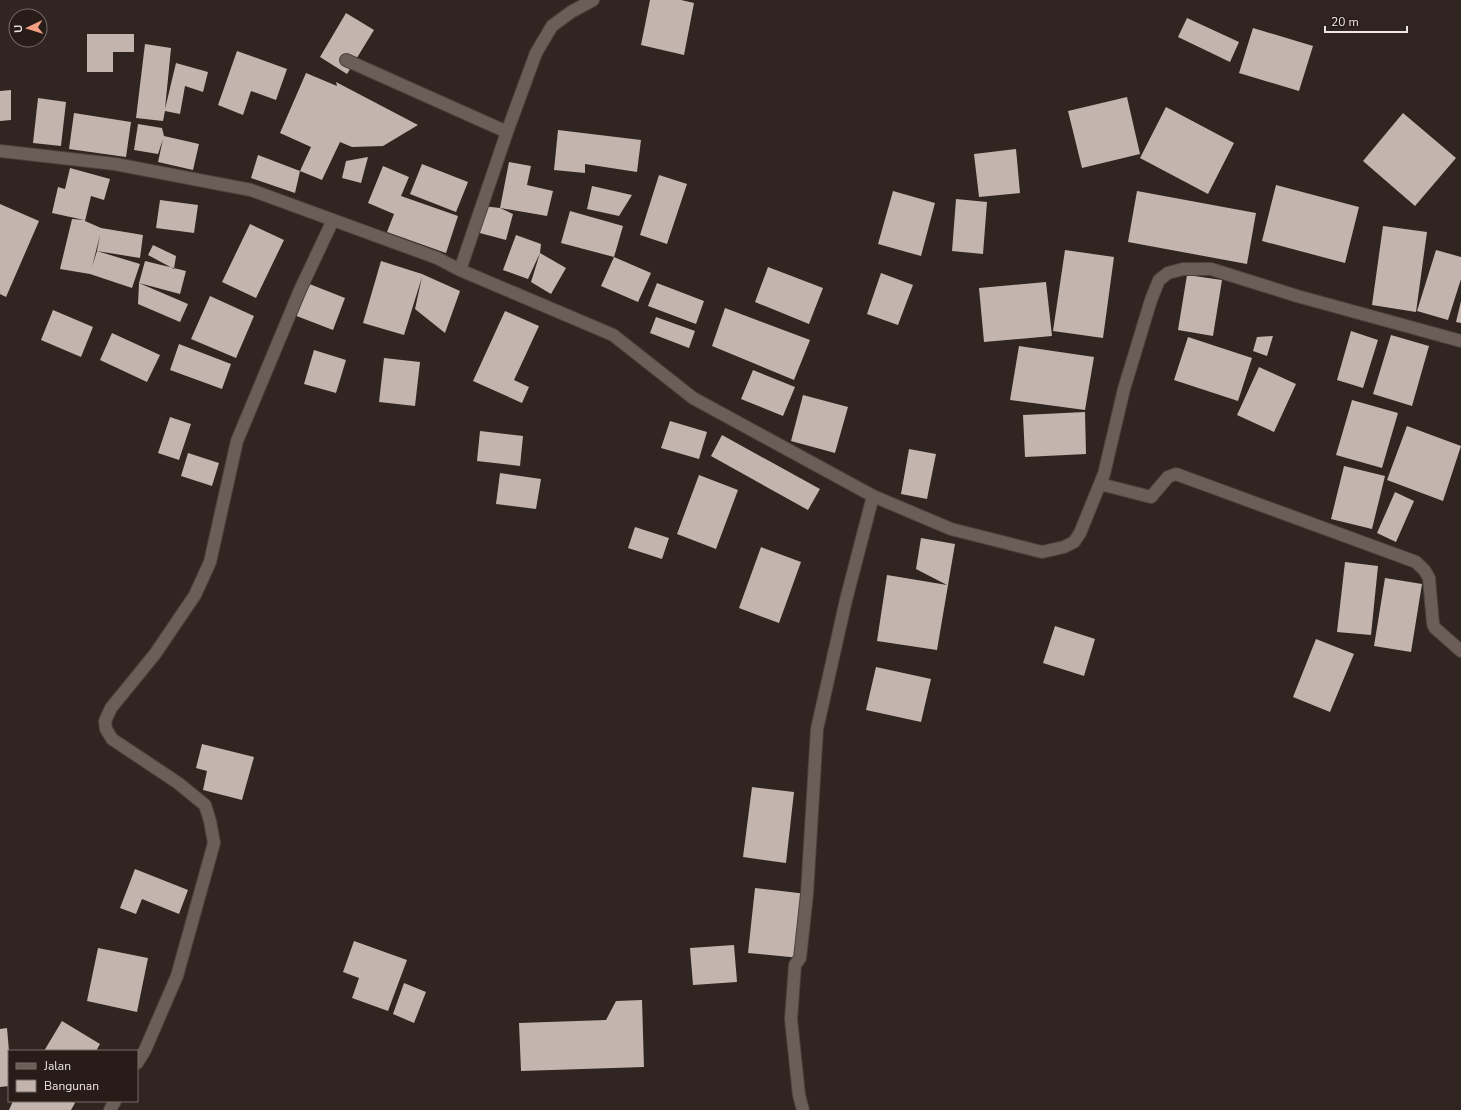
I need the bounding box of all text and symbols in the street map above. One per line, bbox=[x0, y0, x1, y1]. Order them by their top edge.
north arrow bbox=[8, 8, 48, 48]
scale bar bbox=[1325, 8, 1407, 34]
text: 20 m bbox=[1331, 14, 1359, 30]
text: U bbox=[11, 24, 26, 33]
legend bbox=[8, 1050, 138, 1102]
text: Jalan bbox=[43, 1058, 71, 1074]
text: Bangunan bbox=[44, 1078, 99, 1094]

